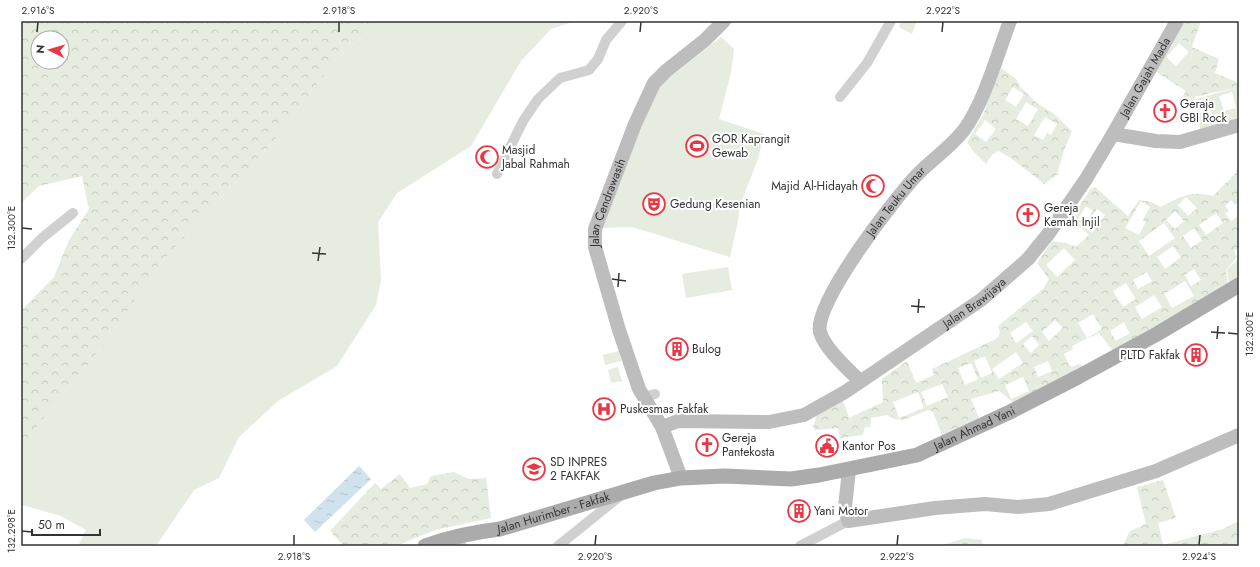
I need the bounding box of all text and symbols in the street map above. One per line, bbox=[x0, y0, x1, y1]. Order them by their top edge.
text: 2.916°S bbox=[22, 3, 55, 18]
text: 2.918°S bbox=[323, 3, 356, 18]
text: 2.920°S bbox=[624, 3, 659, 18]
text: 2.922°S bbox=[926, 3, 961, 18]
north arrow bbox=[30, 30, 70, 70]
street label: Jalan Gajah Mada bbox=[1114, 34, 1175, 122]
text: N bbox=[32, 44, 48, 54]
place label: Geraja GBI Rock bbox=[1180, 95, 1228, 127]
church icon: Geraja GBI Rock bbox=[1152, 98, 1178, 124]
place label: GOR Kaprangit Gewab bbox=[712, 130, 790, 162]
sports icon: GOR Kaprangit Gewab bbox=[684, 133, 710, 159]
place label: Masjid Jabal Rahmah bbox=[500, 141, 570, 173]
mosque icon: Masjid Jabal Rahmah bbox=[474, 144, 500, 170]
street label: Jalan Cendrawasih bbox=[586, 156, 630, 249]
street label: Jalan Teuku Umar bbox=[861, 162, 930, 242]
mosque icon: Majid Al-Hidayah bbox=[860, 173, 886, 199]
place label: Majid Al-Hidayah bbox=[771, 177, 858, 195]
theatre icon: Gedung Kesenian bbox=[641, 191, 667, 217]
place label: Gedung Kesenian bbox=[670, 195, 760, 213]
place label: Gereja Kemah Injil bbox=[1044, 199, 1100, 231]
church icon: Gereja Kemah Injil bbox=[1015, 202, 1041, 228]
text: 132.300°E bbox=[4, 206, 19, 250]
street label: Jalan Brawijaya bbox=[938, 273, 1010, 333]
text: 132.300°E bbox=[1242, 312, 1257, 356]
building icon: Bulog bbox=[664, 336, 690, 362]
place label: Bulog bbox=[692, 340, 721, 358]
building icon: PLTD Fakfak bbox=[1183, 342, 1209, 368]
place label: PLTD Fakfak bbox=[1120, 346, 1181, 364]
hospital icon: Puskesmas Fakfak bbox=[591, 396, 617, 422]
place label: Puskesmas Fakfak bbox=[620, 400, 709, 418]
street label: Jalan Ahmad Yani bbox=[929, 402, 1018, 456]
place label: Gereja Pantekosta bbox=[722, 429, 775, 461]
church icon: Gereja Pantekosta bbox=[694, 432, 720, 458]
public building icon: Kantor Pos bbox=[814, 433, 840, 459]
place label: Kantor Pos bbox=[842, 437, 896, 455]
place label: SD INPRES 2 FAKFAK bbox=[550, 453, 607, 485]
school or university icon: SD INPRES 2 FAKFAK bbox=[521, 456, 547, 482]
street label: Jalan Hurimber - Fakfak bbox=[495, 487, 613, 538]
building icon: Yani Motor bbox=[786, 498, 812, 524]
place label: Yani Motor bbox=[814, 502, 869, 520]
text: 132.298°E bbox=[4, 509, 19, 553]
scale bar bbox=[32, 511, 100, 537]
text: 50 m bbox=[38, 516, 65, 534]
text: 2.918°S bbox=[278, 549, 311, 564]
text: 2.920°S bbox=[578, 549, 613, 564]
text: 2.922°S bbox=[880, 549, 915, 564]
text: 2.924°S bbox=[1182, 549, 1217, 564]

